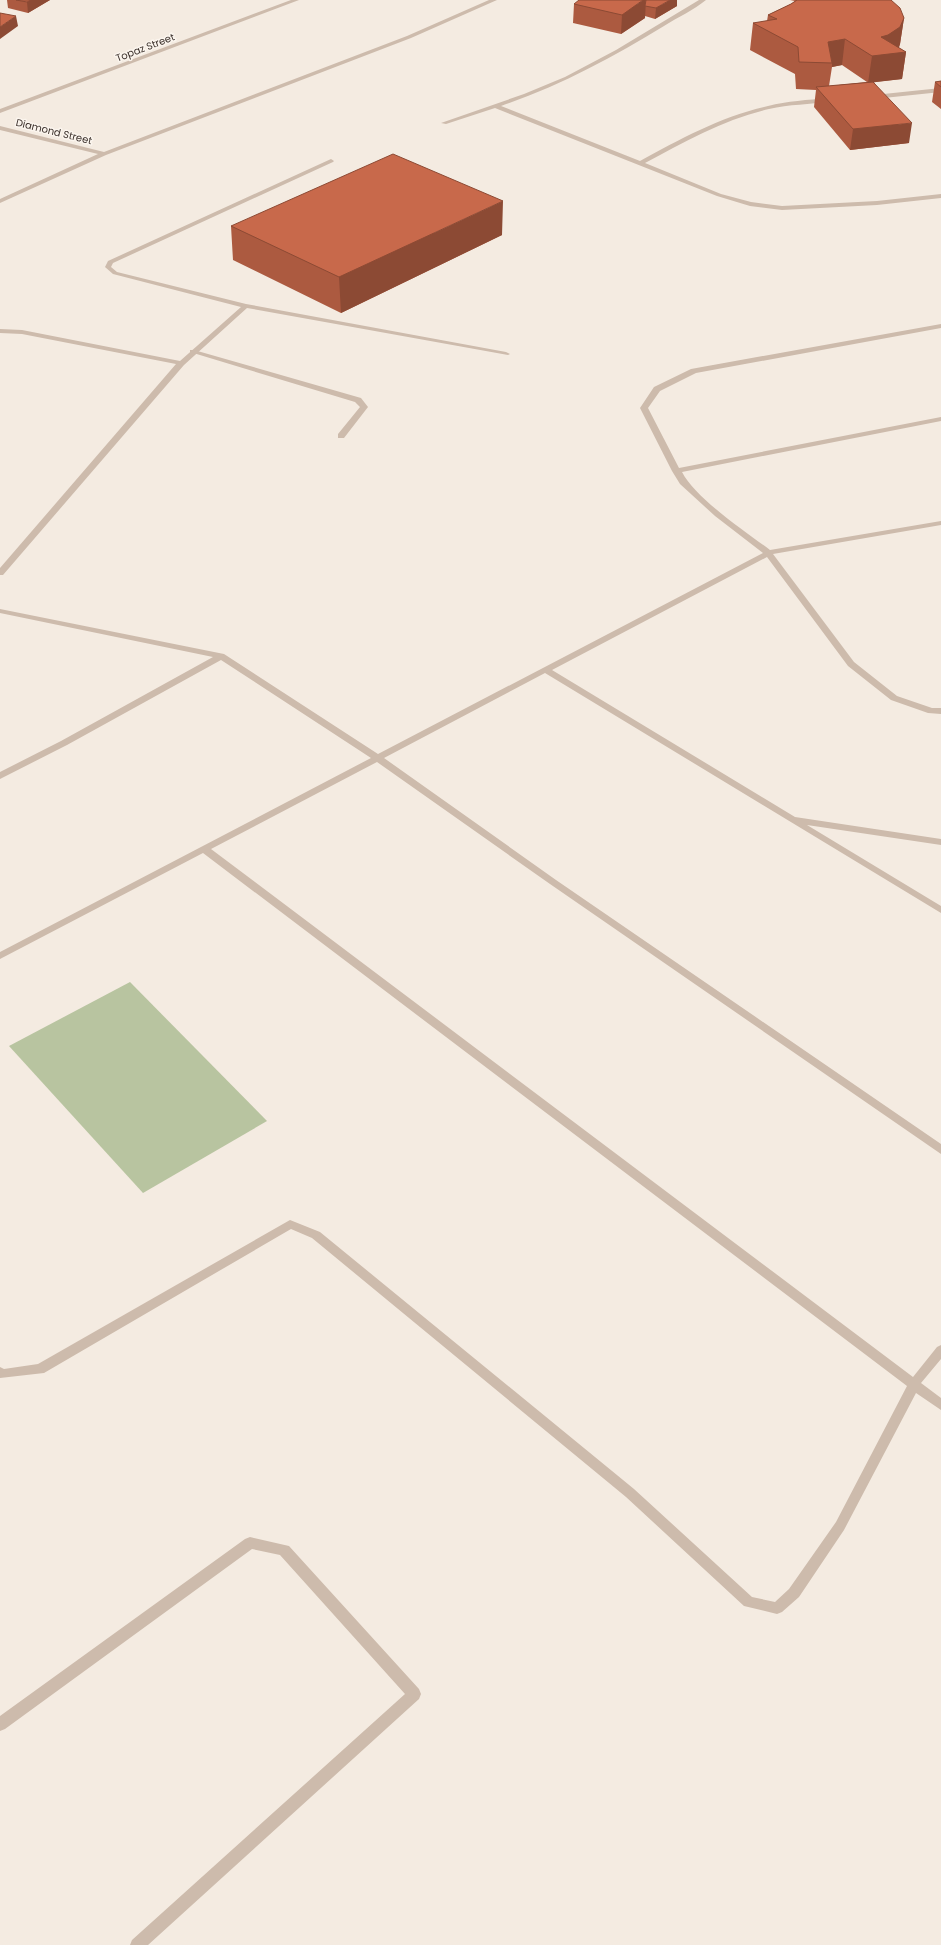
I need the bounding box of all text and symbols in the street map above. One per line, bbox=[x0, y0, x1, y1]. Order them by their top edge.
street label: Topaz Street bbox=[114, 29, 177, 66]
street label: Diamond Street bbox=[14, 115, 94, 148]

